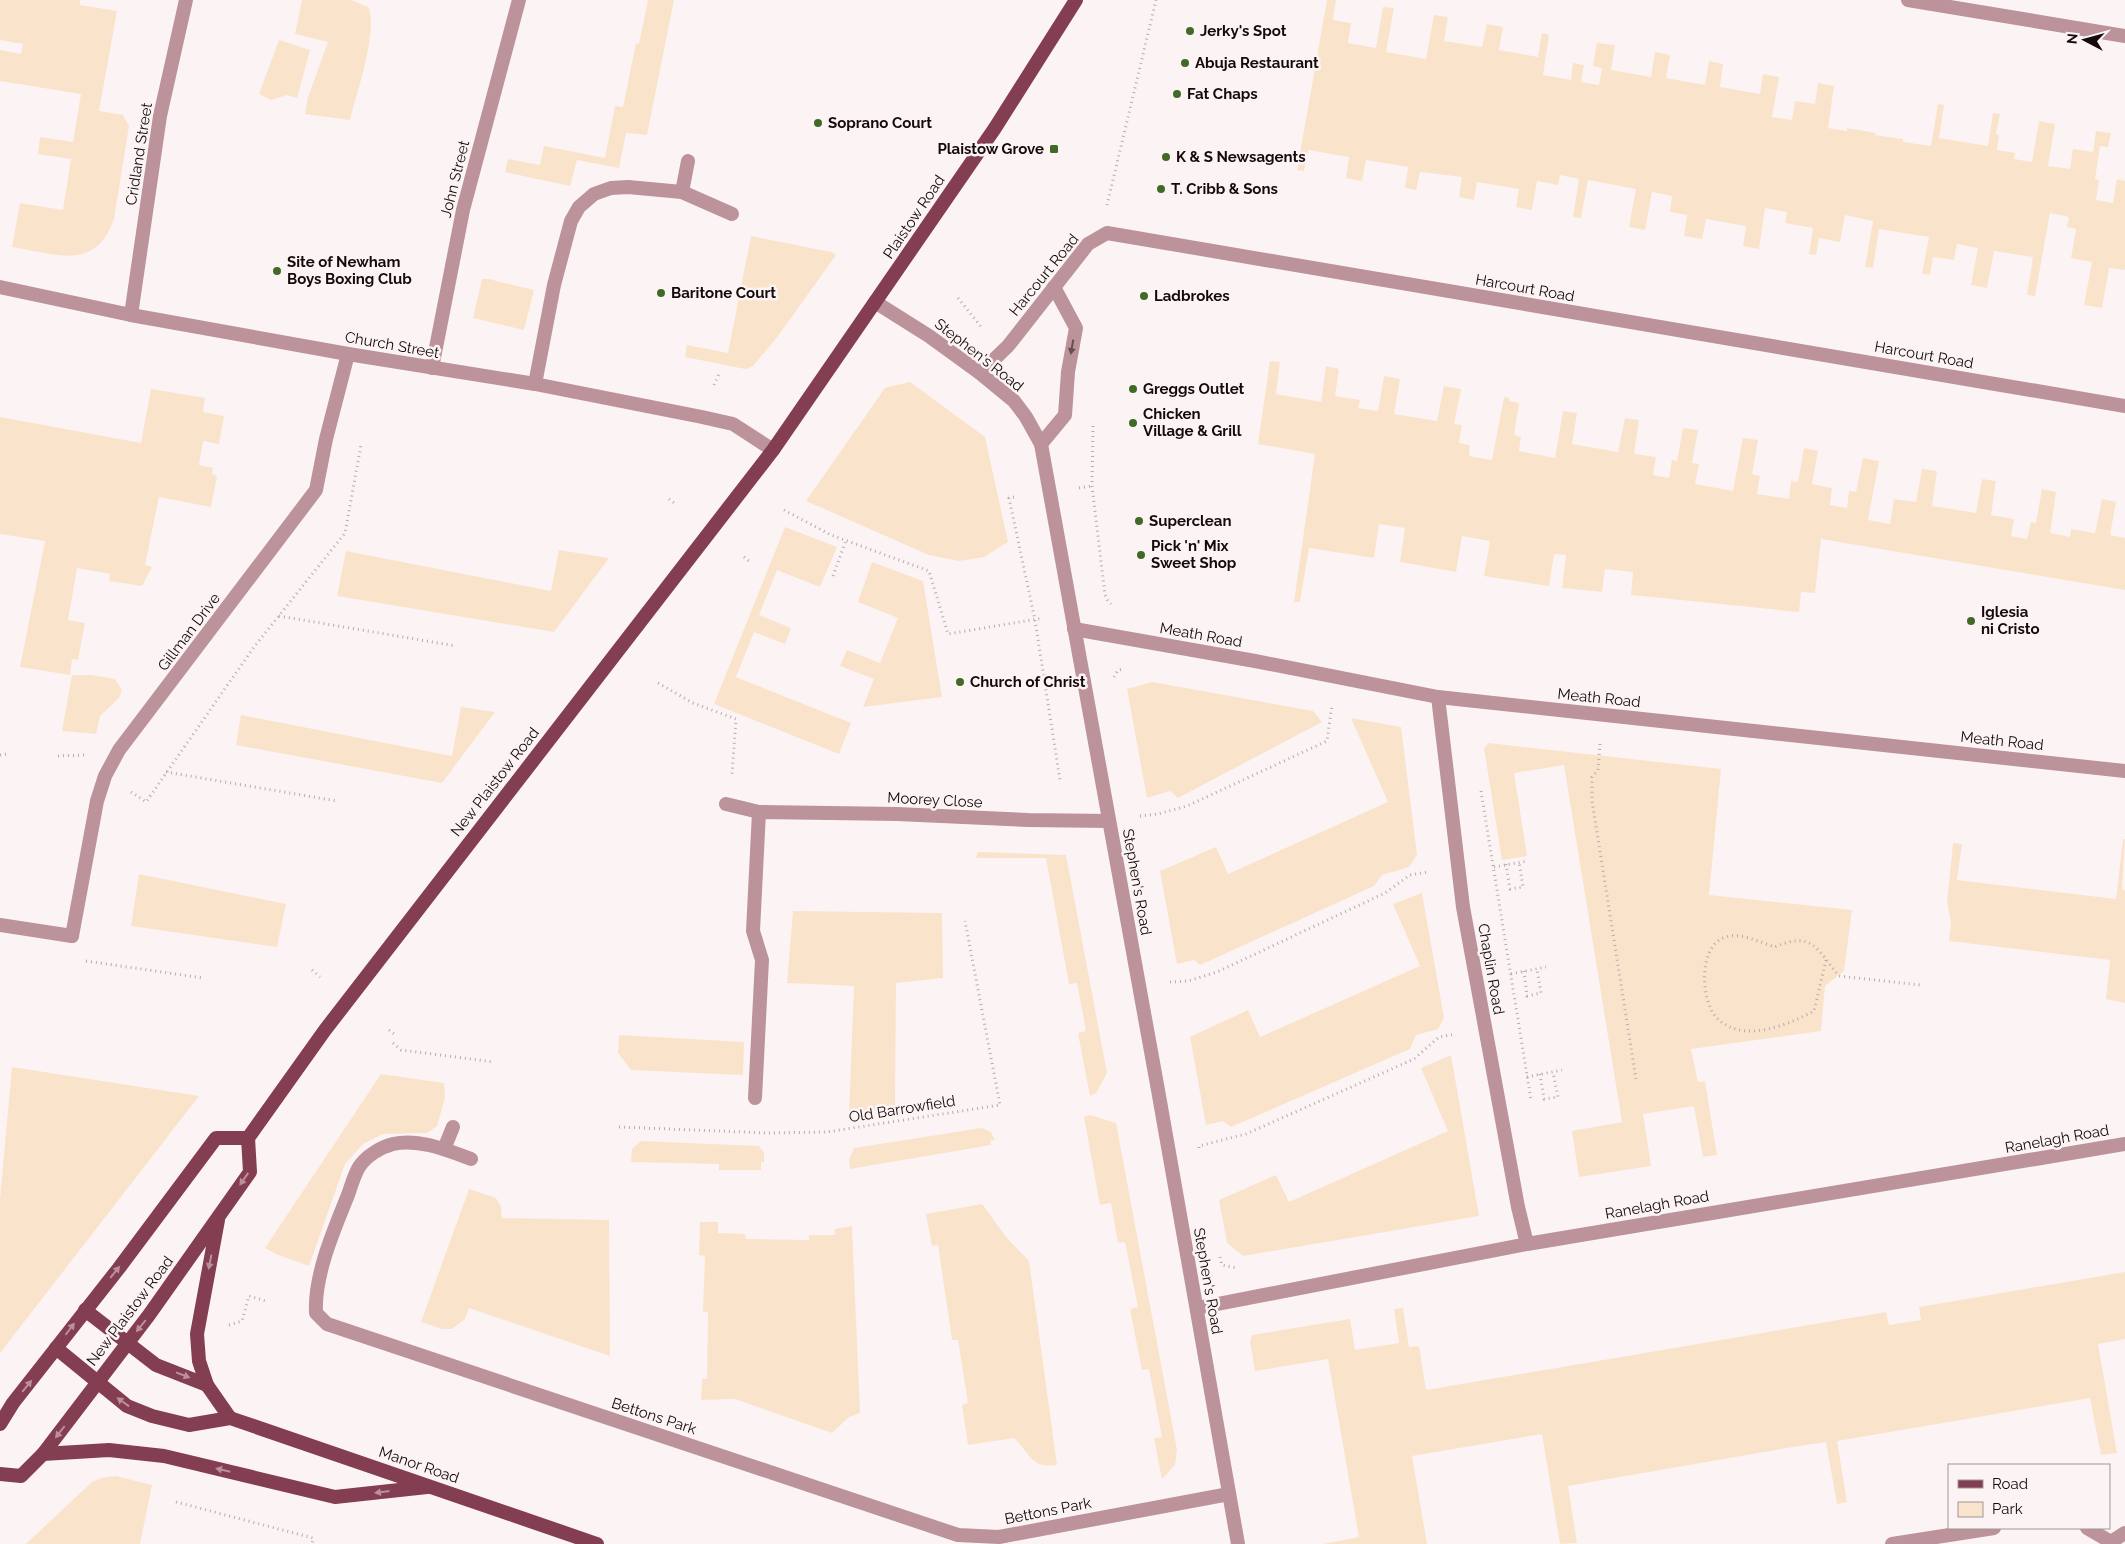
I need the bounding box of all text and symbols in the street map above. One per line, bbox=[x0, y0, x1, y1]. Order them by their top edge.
north arrow bbox=[2060, 15, 2110, 65]
place label: Jerky's Spot bbox=[1200, 22, 1287, 40]
marker: Jerky's Spot bbox=[1184, 25, 1196, 37]
text: N bbox=[2064, 32, 2081, 45]
place label: Abuja Restaurant bbox=[1195, 54, 1319, 72]
marker: Abuja Restaurant bbox=[1179, 57, 1191, 69]
place label: Fat Chaps bbox=[1187, 85, 1258, 103]
marker: Fat Chaps bbox=[1171, 88, 1183, 100]
street label: Cridland Street bbox=[122, 101, 156, 207]
place label: Soprano Court bbox=[828, 114, 932, 132]
marker: Soprano Court bbox=[812, 117, 824, 129]
street label: John Street bbox=[437, 139, 473, 219]
place label: Plaistow Grove bbox=[937, 140, 1044, 158]
marker: Plaistow Grove bbox=[1048, 143, 1060, 155]
place label: K & S Newsagents bbox=[1176, 148, 1306, 166]
marker: K & S Newsagents bbox=[1160, 151, 1172, 163]
street label: Plaistow Road bbox=[879, 172, 949, 262]
place label: T. Cribb & Sons bbox=[1171, 180, 1278, 198]
marker: T. Cribb & Sons bbox=[1155, 183, 1167, 195]
street label: Harcourt Road bbox=[1005, 230, 1083, 320]
place label: Site of Newham Boys Boxing Club bbox=[287, 253, 412, 288]
marker: Site of Newham Boys Boxing Club bbox=[271, 265, 283, 277]
street label: Harcourt Road bbox=[1474, 270, 1576, 306]
place label: Baritone Court bbox=[671, 284, 776, 302]
marker: Baritone Court bbox=[655, 287, 667, 299]
place label: Ladbrokes bbox=[1154, 287, 1230, 305]
marker: Ladbrokes bbox=[1138, 290, 1150, 302]
street label: Stephen's Road bbox=[931, 315, 1027, 395]
street label: Church Street bbox=[343, 328, 441, 362]
street label: Harcourt Road bbox=[1873, 337, 1975, 373]
one-way arrow bbox=[1068, 340, 1076, 356]
place label: Greggs Outlet bbox=[1143, 380, 1245, 398]
marker: Greggs Outlet bbox=[1127, 383, 1139, 395]
place label: Chicken Village & Grill bbox=[1143, 405, 1242, 440]
marker: Chicken Village & Grill bbox=[1127, 417, 1139, 429]
place label: Superclean bbox=[1149, 512, 1232, 530]
marker: Superclean bbox=[1133, 515, 1145, 527]
place label: Pick 'n' Mix Sweet Shop bbox=[1151, 537, 1237, 572]
marker: Pick 'n' Mix Sweet Shop bbox=[1135, 549, 1147, 561]
street label: Gillman Drive bbox=[154, 589, 224, 674]
place label: Iglesia ni Cristo bbox=[1981, 603, 2040, 638]
marker: Iglesia ni Cristo bbox=[1965, 615, 1977, 627]
street label: Meath Road bbox=[1158, 619, 1244, 651]
place label: Church of Christ bbox=[970, 673, 1086, 691]
marker: Church of Christ bbox=[954, 676, 966, 688]
street label: Meath Road bbox=[1557, 685, 1641, 711]
street label: New Plaistow Road bbox=[447, 724, 543, 840]
street label: Meath Road bbox=[1960, 728, 2044, 754]
street label: Moorey Close bbox=[887, 789, 983, 811]
street label: Stephen's Road bbox=[1119, 827, 1155, 937]
street label: Chaplin Road bbox=[1474, 922, 1508, 1016]
street label: Old Barrowfield bbox=[847, 1092, 957, 1126]
street label: Ranelagh Road bbox=[2003, 1121, 2111, 1157]
one-way arrow bbox=[239, 1172, 249, 1186]
street label: Ranelagh Road bbox=[1603, 1187, 1711, 1223]
street label: Stephen's Road bbox=[1190, 1226, 1226, 1336]
street label: New Plaistow Road bbox=[83, 1253, 177, 1369]
one-way arrow bbox=[205, 1255, 213, 1271]
one-way arrow bbox=[110, 1266, 121, 1279]
one-way arrow bbox=[135, 1319, 146, 1332]
one-way arrow bbox=[65, 1323, 76, 1336]
one-way arrow bbox=[175, 1372, 190, 1379]
one-way arrow bbox=[22, 1379, 33, 1392]
street label: Bettons Park bbox=[609, 1394, 699, 1438]
one-way arrow bbox=[117, 1396, 130, 1407]
one-way arrow bbox=[54, 1425, 65, 1438]
street label: Manor Road bbox=[377, 1443, 461, 1487]
legend bbox=[1948, 1464, 2110, 1529]
one-way arrow bbox=[215, 1466, 230, 1474]
text: Road bbox=[1992, 1475, 2028, 1493]
one-way arrow bbox=[373, 1488, 389, 1496]
street label: Bettons Park bbox=[1003, 1494, 1093, 1528]
text: Park bbox=[1992, 1500, 2023, 1518]

